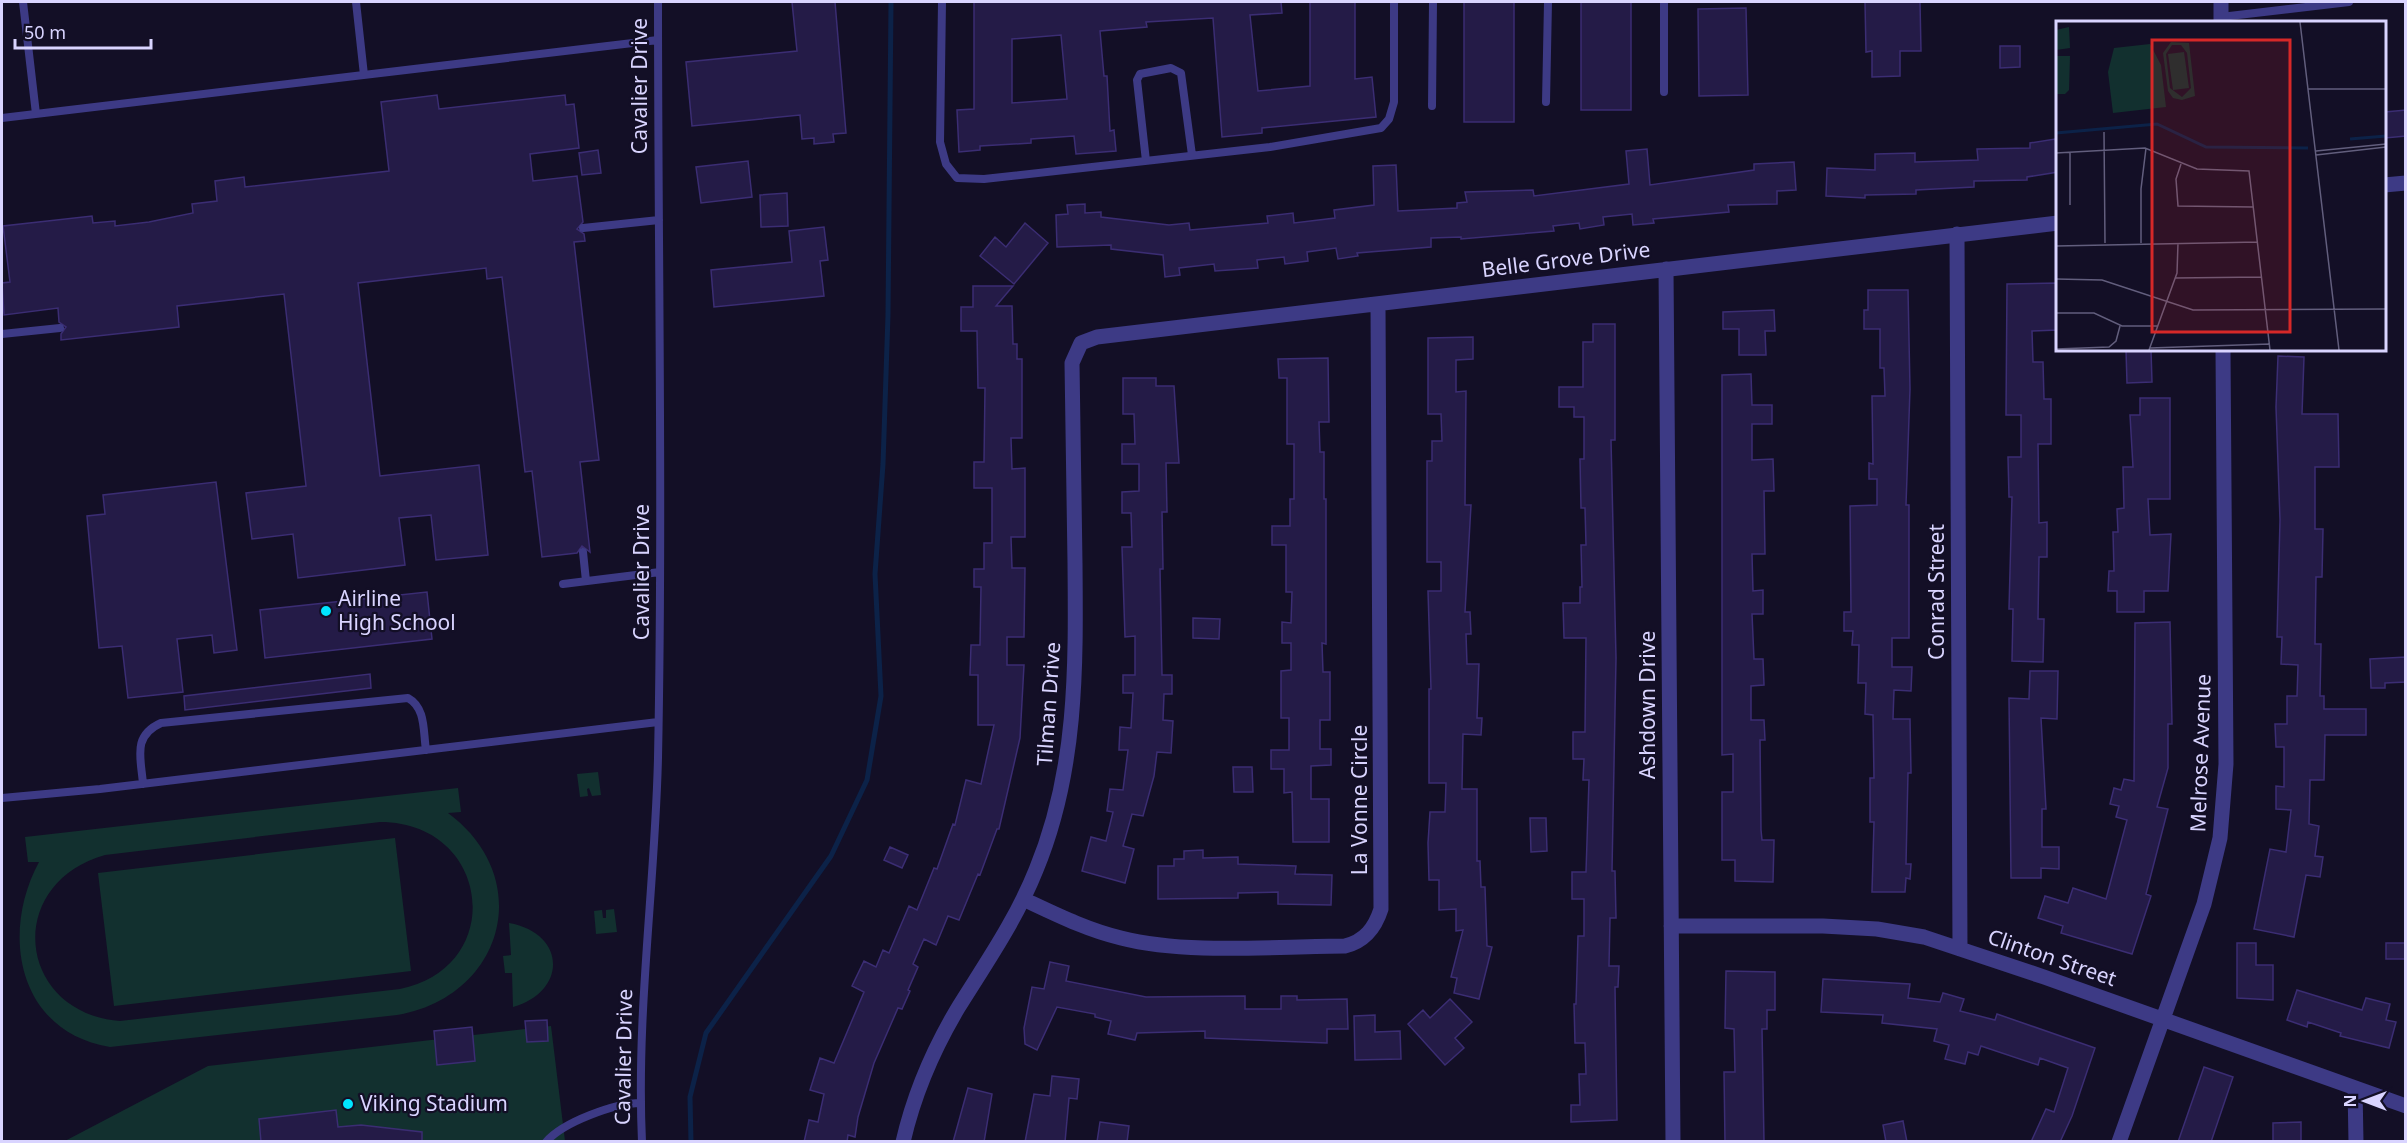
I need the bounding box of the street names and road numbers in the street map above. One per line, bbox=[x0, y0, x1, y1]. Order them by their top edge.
street label: Cavalier Drive bbox=[625, 18, 653, 154]
street label: Belle Grove Drive bbox=[1480, 235, 1652, 283]
street label: Cavalier Drive bbox=[627, 504, 655, 640]
street label: Conrad Street bbox=[1922, 524, 1950, 660]
street label: Ashdown Drive bbox=[1633, 631, 1661, 779]
street label: Tilman Drive bbox=[1030, 641, 1066, 767]
street label: Melrose Avenue bbox=[2183, 673, 2217, 833]
street label: La Vonne Circle bbox=[1345, 725, 1373, 875]
street label: Clinton Street bbox=[1984, 922, 2121, 992]
street label: Cavalier Drive bbox=[608, 989, 638, 1125]

